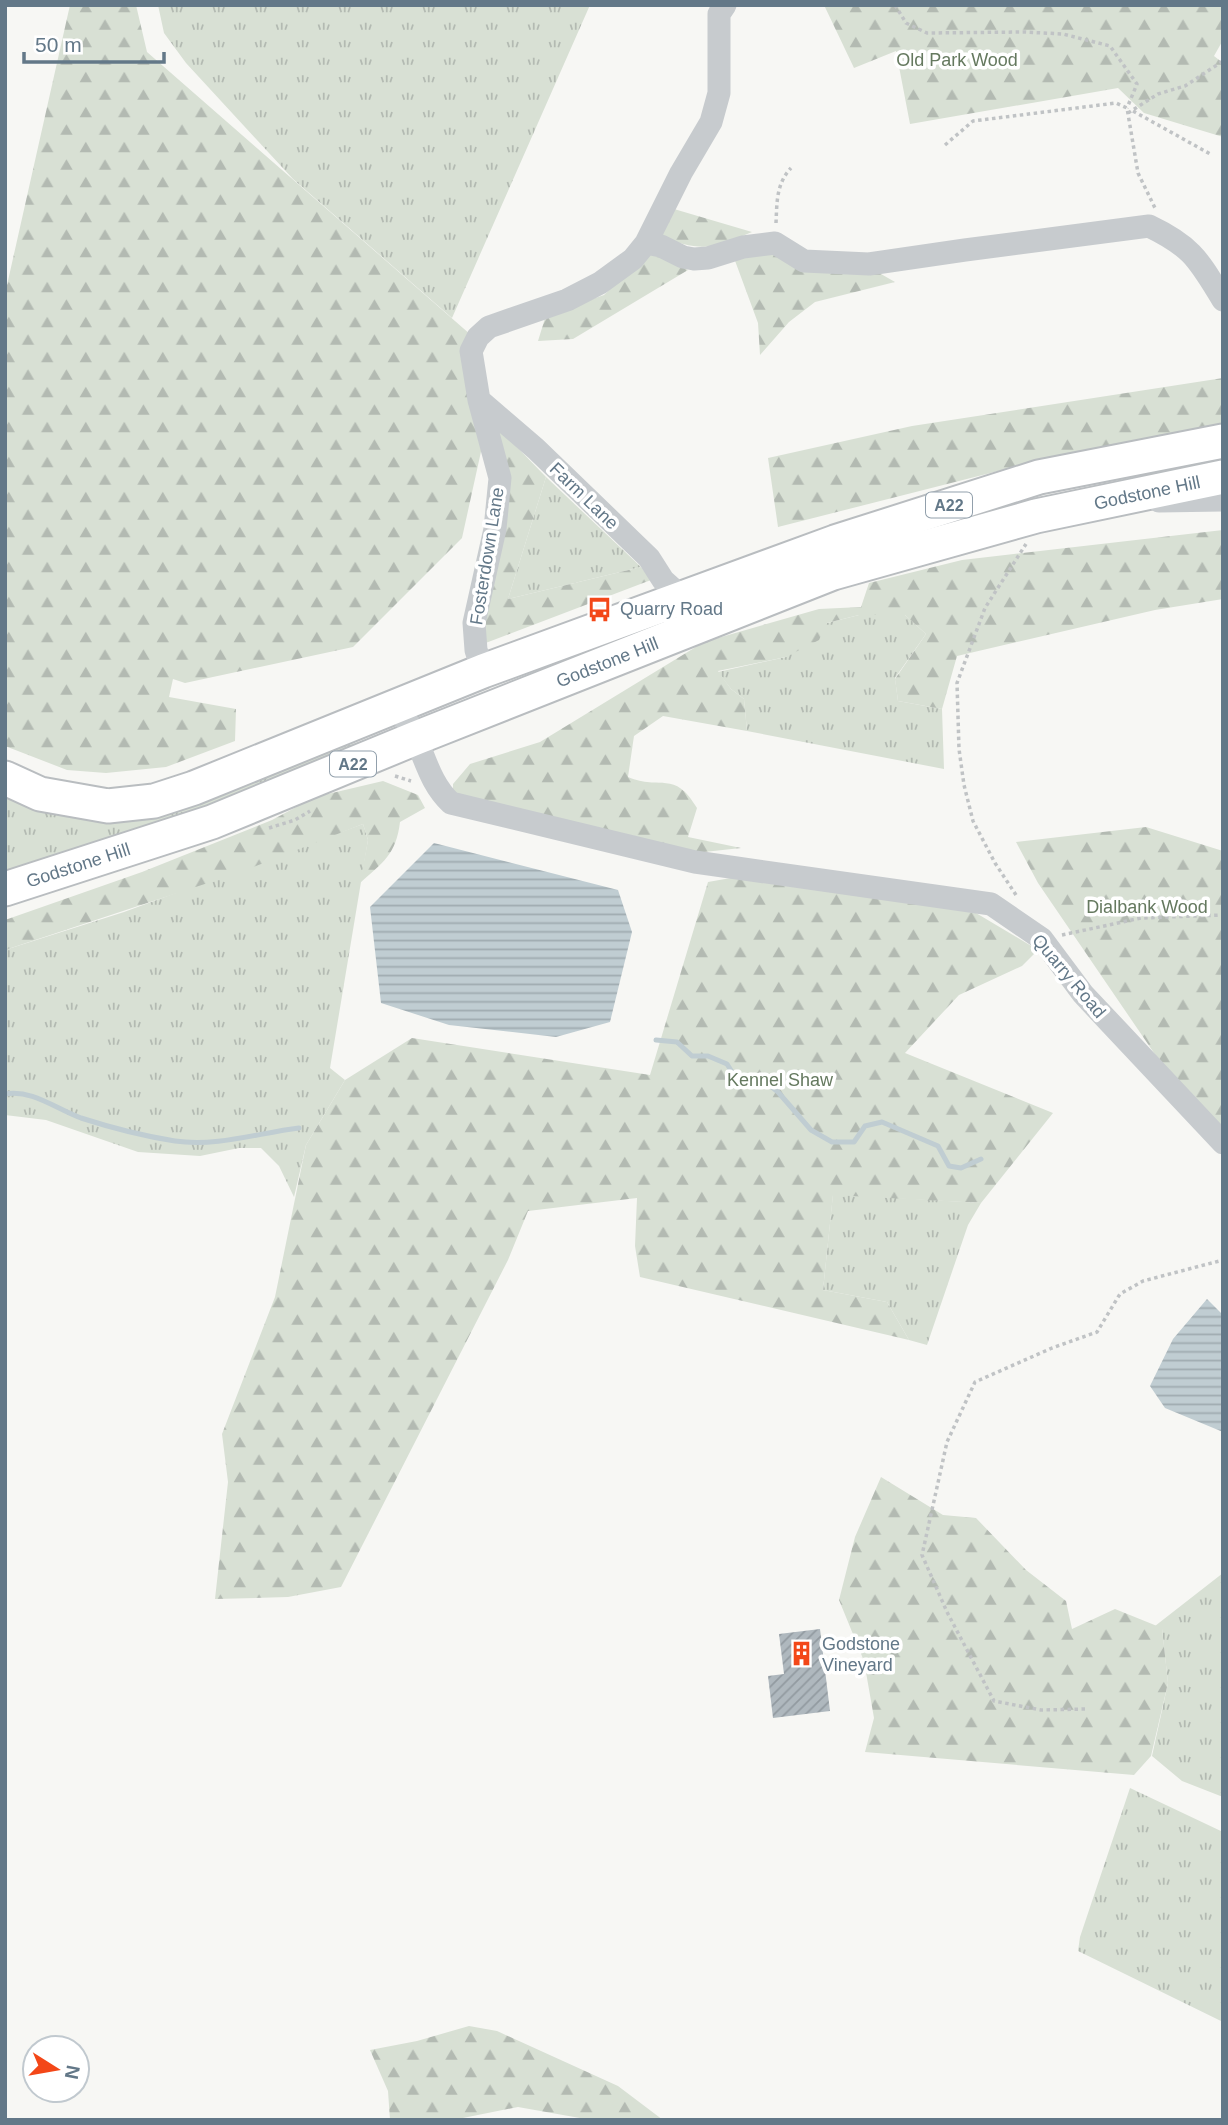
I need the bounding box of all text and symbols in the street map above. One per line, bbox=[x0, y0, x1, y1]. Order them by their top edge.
scale bar bbox=[24, 21, 164, 65]
text: 50 m bbox=[35, 33, 82, 56]
park label: Old Park Wood bbox=[896, 50, 1018, 70]
street label: Farm Lane bbox=[546, 459, 622, 533]
street label: Godstone Hill bbox=[1092, 472, 1202, 514]
street label: Fosterdown Lane bbox=[466, 486, 508, 626]
road number: A22 bbox=[926, 492, 972, 518]
bus stop icon: Quarry Road bbox=[586, 595, 614, 623]
place label: Quarry Road bbox=[620, 599, 723, 619]
street label: Godstone Hill bbox=[553, 633, 661, 691]
road number: A22 bbox=[330, 751, 376, 776]
street label: Godstone Hill bbox=[24, 839, 133, 891]
park label: Dialbank Wood bbox=[1086, 897, 1208, 917]
street label: Quarry Road bbox=[1028, 930, 1110, 1022]
park label: Kennel Shaw bbox=[727, 1070, 834, 1090]
place label: Godstone Vineyard bbox=[822, 1634, 900, 1675]
building icon: Godstone Vineyard bbox=[788, 1640, 816, 1668]
north arrow bbox=[21, 2034, 91, 2104]
text: N bbox=[61, 2063, 84, 2081]

